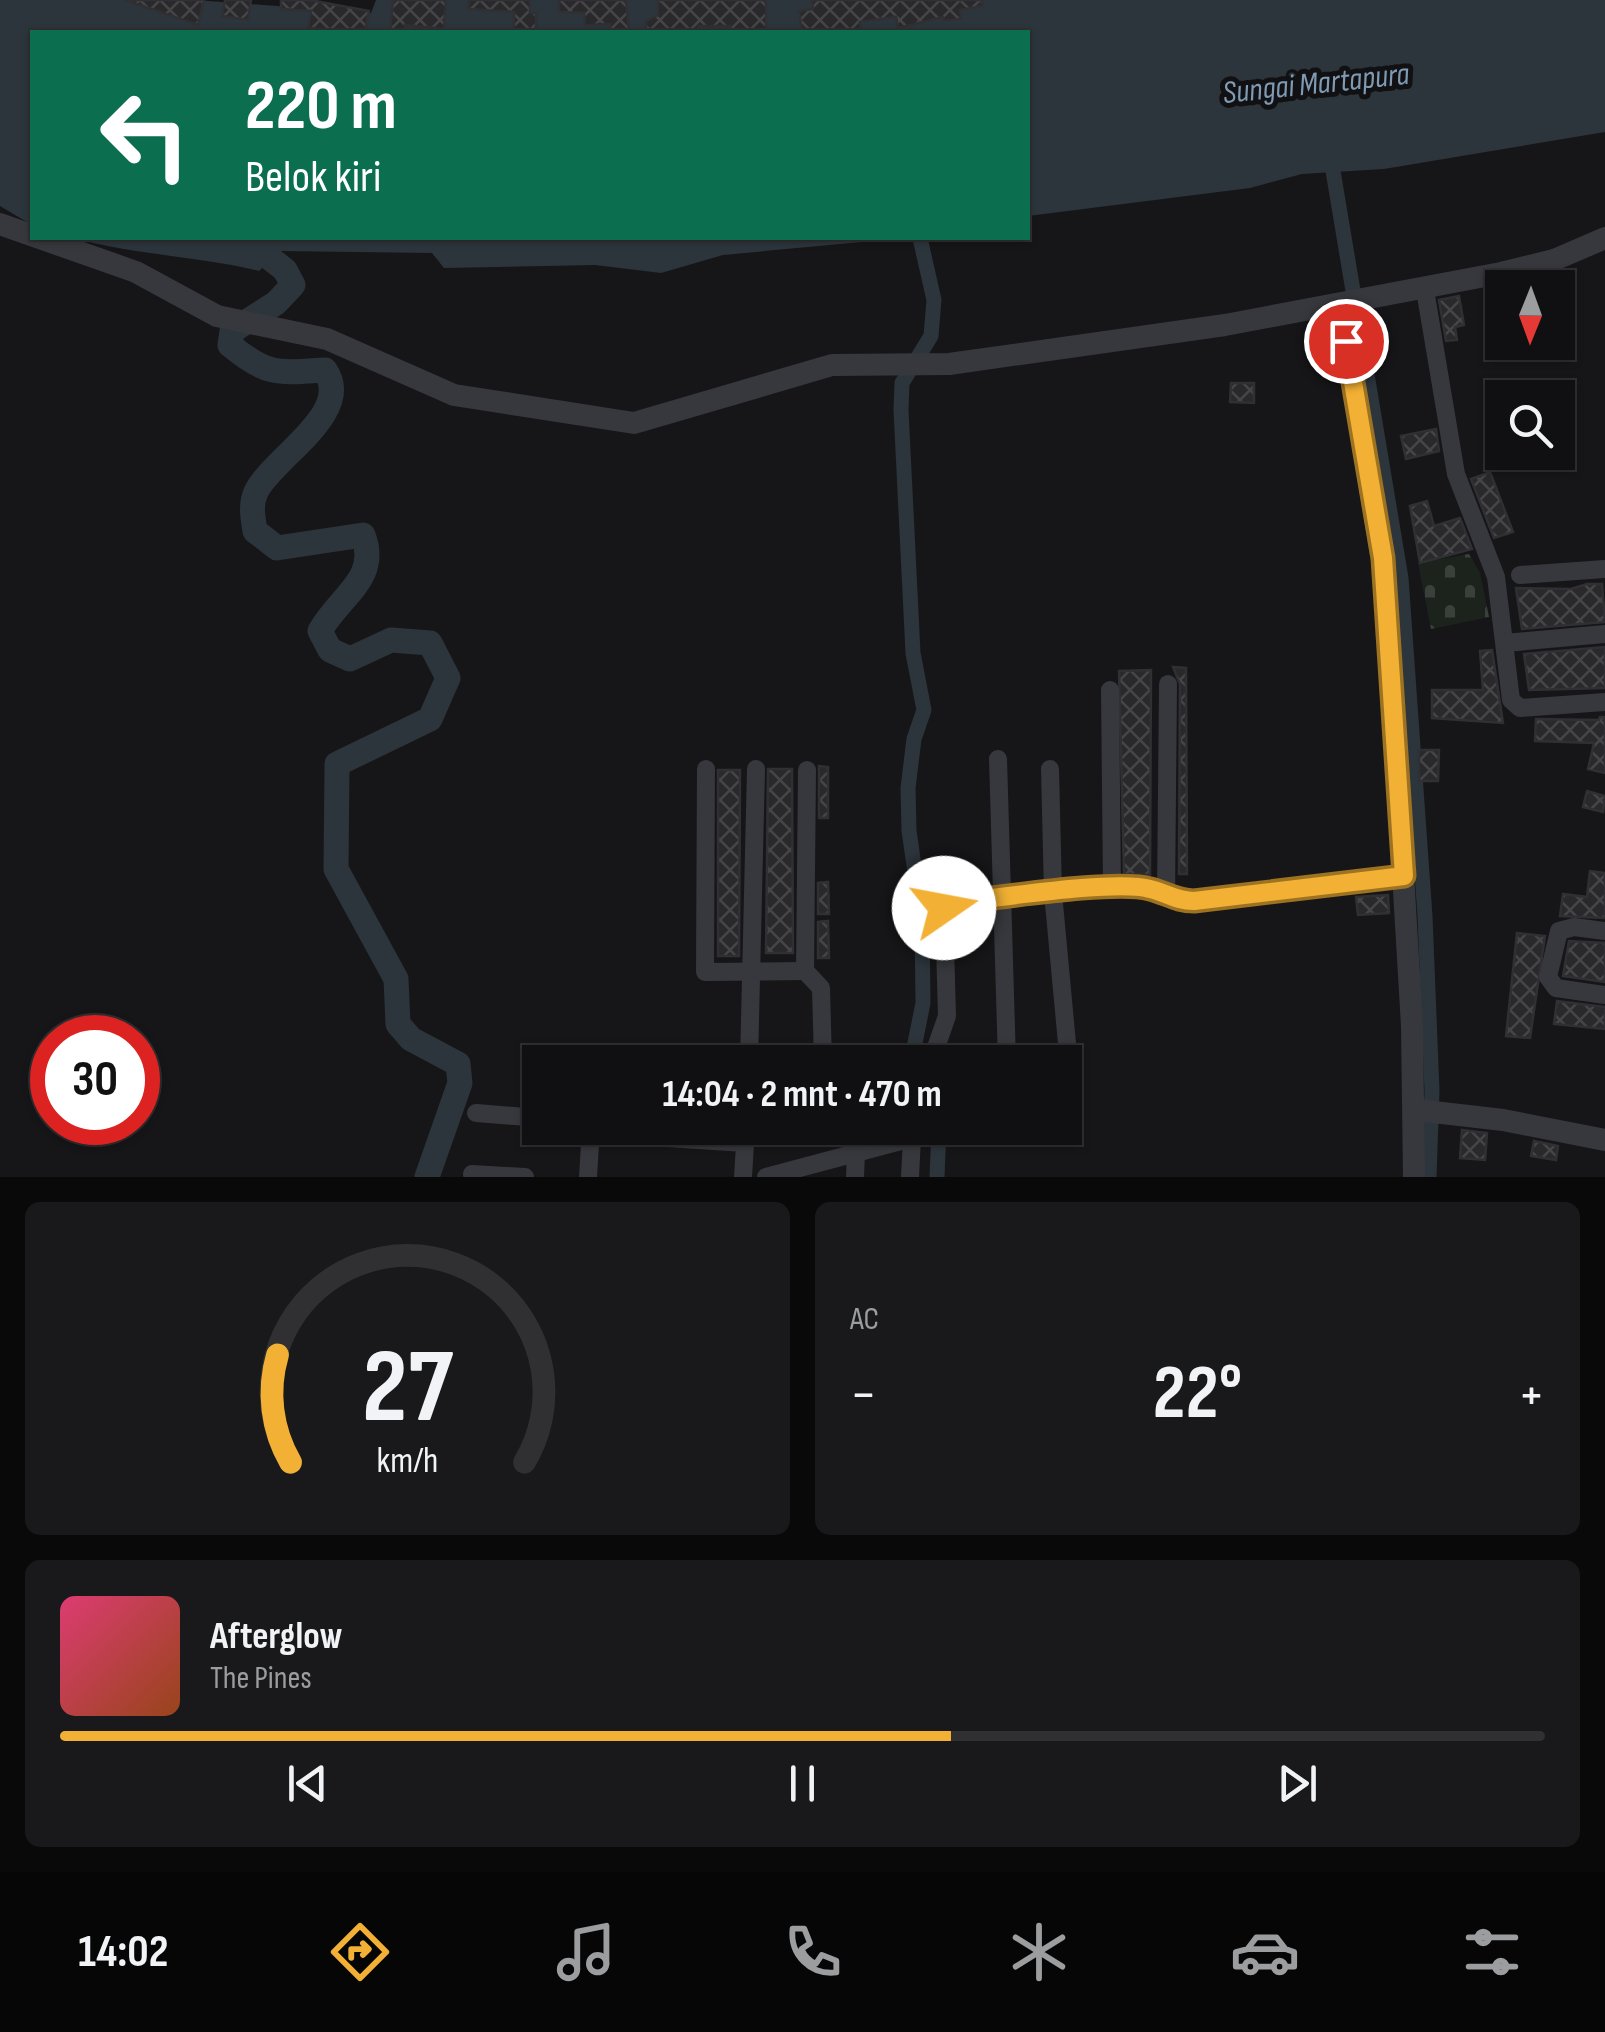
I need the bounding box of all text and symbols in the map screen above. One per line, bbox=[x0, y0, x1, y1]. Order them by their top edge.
water label: Sungai Martapura bbox=[1221, 55, 1411, 113]
text: 220 m bbox=[245, 65, 397, 149]
icon: left bbox=[80, 70, 210, 200]
text: Belok kiri bbox=[245, 150, 381, 205]
north arrow bbox=[1485, 270, 1575, 360]
map controls bbox=[1485, 270, 1575, 470]
pin bbox=[1304, 299, 1389, 384]
icon: arrive bbox=[1319, 314, 1374, 369]
button: search bbox=[1485, 380, 1575, 470]
position arrow bbox=[892, 856, 996, 960]
speed limit sign: 30 bbox=[30, 1015, 160, 1145]
text: 14:04 · 2 mnt · 470 m bbox=[662, 1072, 942, 1117]
text: AC bbox=[850, 1300, 879, 1339]
text: 27 bbox=[362, 1326, 454, 1451]
text: 22° bbox=[1153, 1349, 1242, 1440]
text: − bbox=[850, 1362, 877, 1429]
text: + bbox=[1518, 1362, 1545, 1429]
text: km/h bbox=[377, 1440, 438, 1483]
text: Afterglow bbox=[210, 1614, 343, 1659]
text: The Pines bbox=[210, 1659, 312, 1698]
icon: previous bbox=[280, 1756, 335, 1811]
icon: pause bbox=[775, 1756, 830, 1811]
icon: next bbox=[1270, 1756, 1325, 1811]
icon: directions bbox=[325, 1917, 395, 1987]
icon: music bbox=[551, 1917, 621, 1987]
icon: phone bbox=[778, 1917, 848, 1987]
icon: climate bbox=[1004, 1917, 1074, 1987]
icon: car bbox=[1230, 1917, 1300, 1987]
icon: filters bbox=[1457, 1917, 1527, 1987]
text: 14:02 bbox=[78, 1925, 168, 1980]

